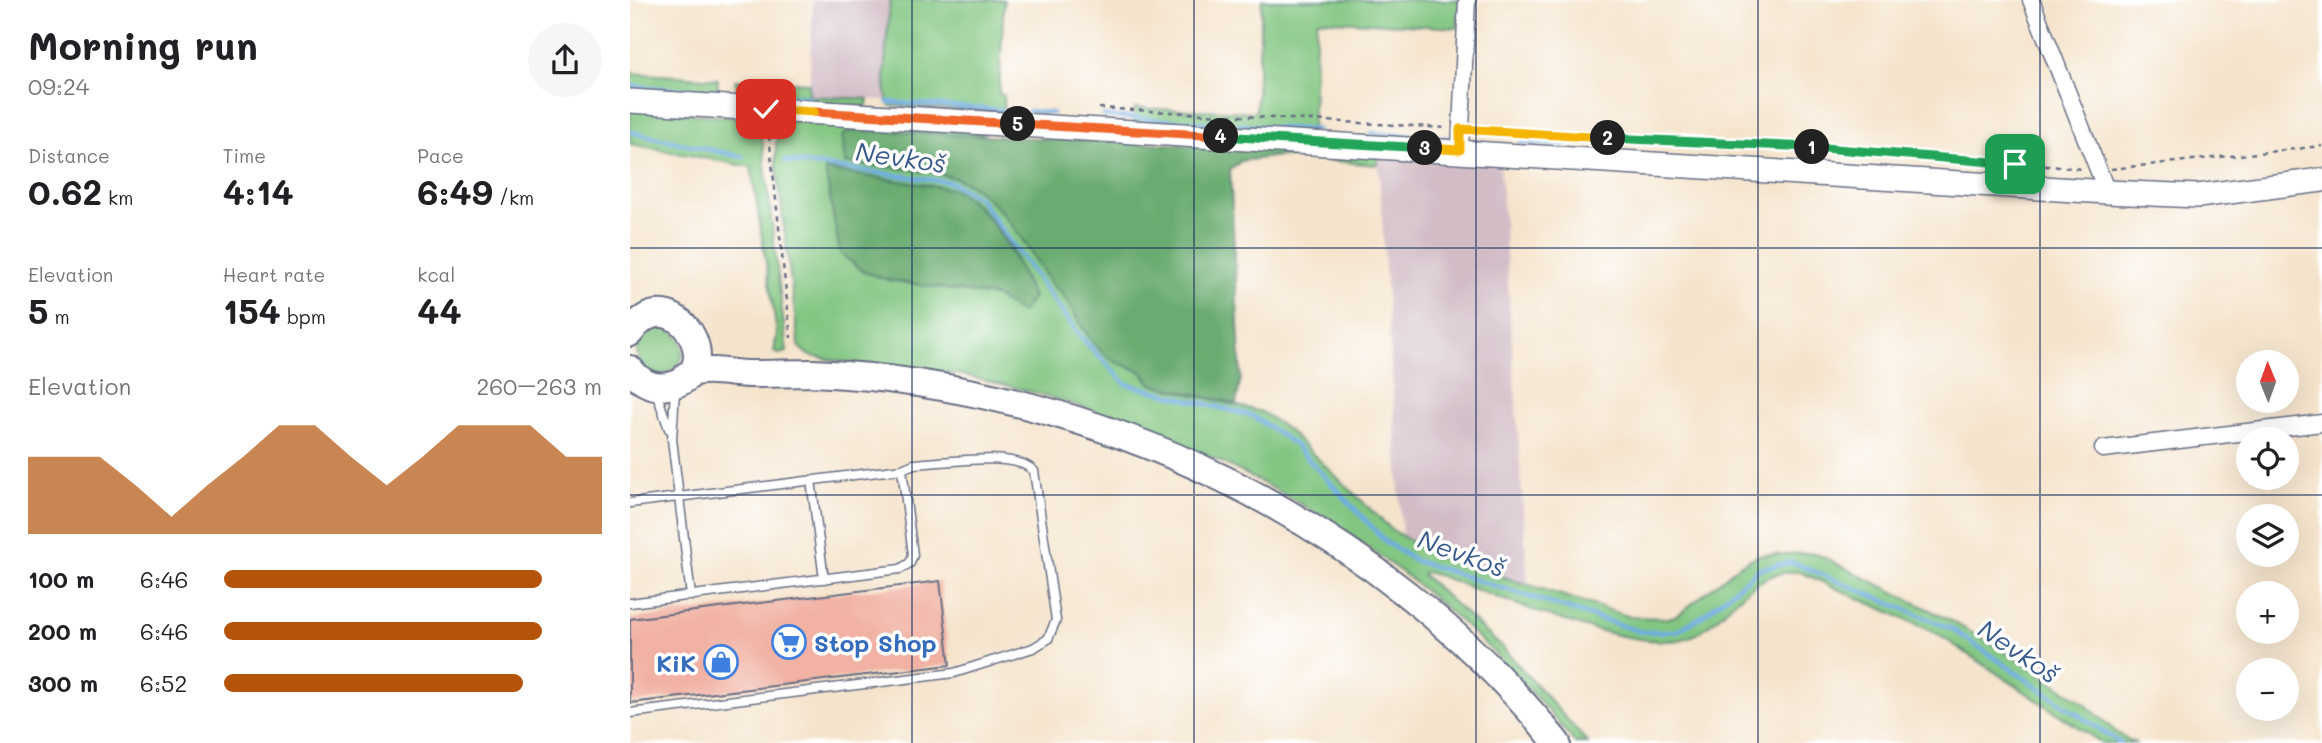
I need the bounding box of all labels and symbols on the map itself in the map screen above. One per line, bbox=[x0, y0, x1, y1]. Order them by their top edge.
pin bbox=[736, 79, 796, 139]
pin: 5 bbox=[1000, 106, 1036, 142]
pin: 4 bbox=[1204, 118, 1238, 154]
pin: 2 bbox=[1590, 120, 1626, 156]
pin: 3 bbox=[1408, 130, 1442, 166]
pin: 1 bbox=[1794, 130, 1830, 164]
water label: Nevkoš bbox=[854, 134, 949, 180]
pin bbox=[1985, 134, 2045, 194]
north arrow bbox=[2236, 350, 2300, 413]
water label: Nevkoš bbox=[1413, 521, 1511, 585]
water label: Nevkoš bbox=[1972, 611, 2066, 691]
supermarket icon: Stop Shop bbox=[770, 623, 808, 661]
place label: Stop Shop bbox=[814, 627, 937, 658]
shop icon: KiK bbox=[702, 643, 740, 681]
place label: KiK bbox=[656, 647, 696, 678]

